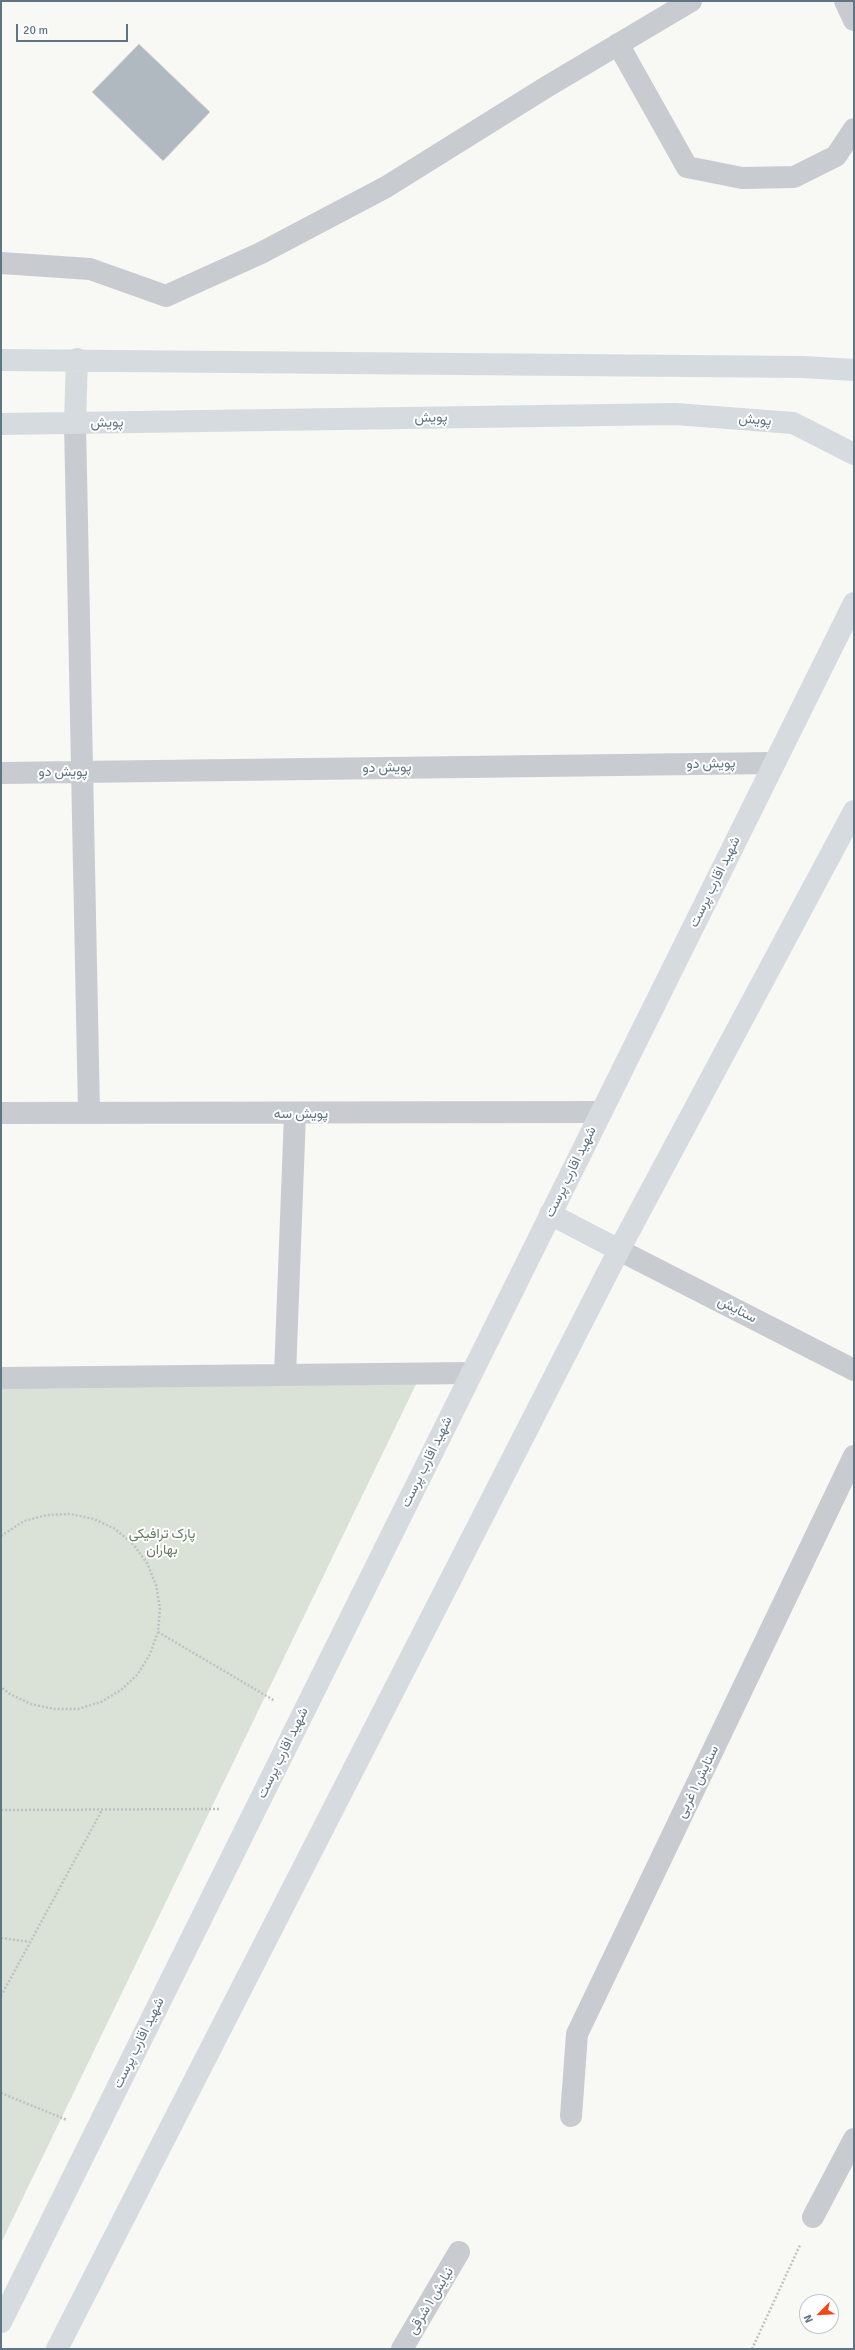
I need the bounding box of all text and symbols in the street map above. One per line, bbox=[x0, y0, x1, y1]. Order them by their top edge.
scale bar bbox=[18, 16, 130, 42]
text: 20 m bbox=[23, 23, 48, 38]
street label: پویش bbox=[414, 409, 448, 427]
street label: پویش bbox=[738, 410, 772, 430]
street label: پویش bbox=[90, 414, 124, 432]
street label: پویش دو bbox=[686, 755, 736, 773]
street label: پویش دو bbox=[362, 759, 412, 777]
street label: پویش دو bbox=[38, 764, 88, 780]
street label: شهید اقارب پرست bbox=[686, 834, 744, 930]
street label: پویش سه bbox=[274, 1106, 328, 1122]
street label: شهید اقارب پرست bbox=[542, 1124, 600, 1220]
street label: ستایش bbox=[715, 1293, 759, 1327]
street label: شهید اقارب پرست bbox=[398, 1414, 456, 1510]
park label: پارک ترافیکی بهاران bbox=[129, 1526, 195, 1558]
street label: شهید اقارب پرست bbox=[254, 1705, 312, 1801]
street label: ستایش ۱ غربی bbox=[673, 1743, 723, 1821]
street label: شهید اقارب پرست bbox=[110, 1995, 168, 2091]
street label: نیایش ۱ شرقی bbox=[404, 2264, 458, 2338]
north arrow bbox=[799, 2294, 839, 2334]
text: N bbox=[801, 2313, 816, 2325]

